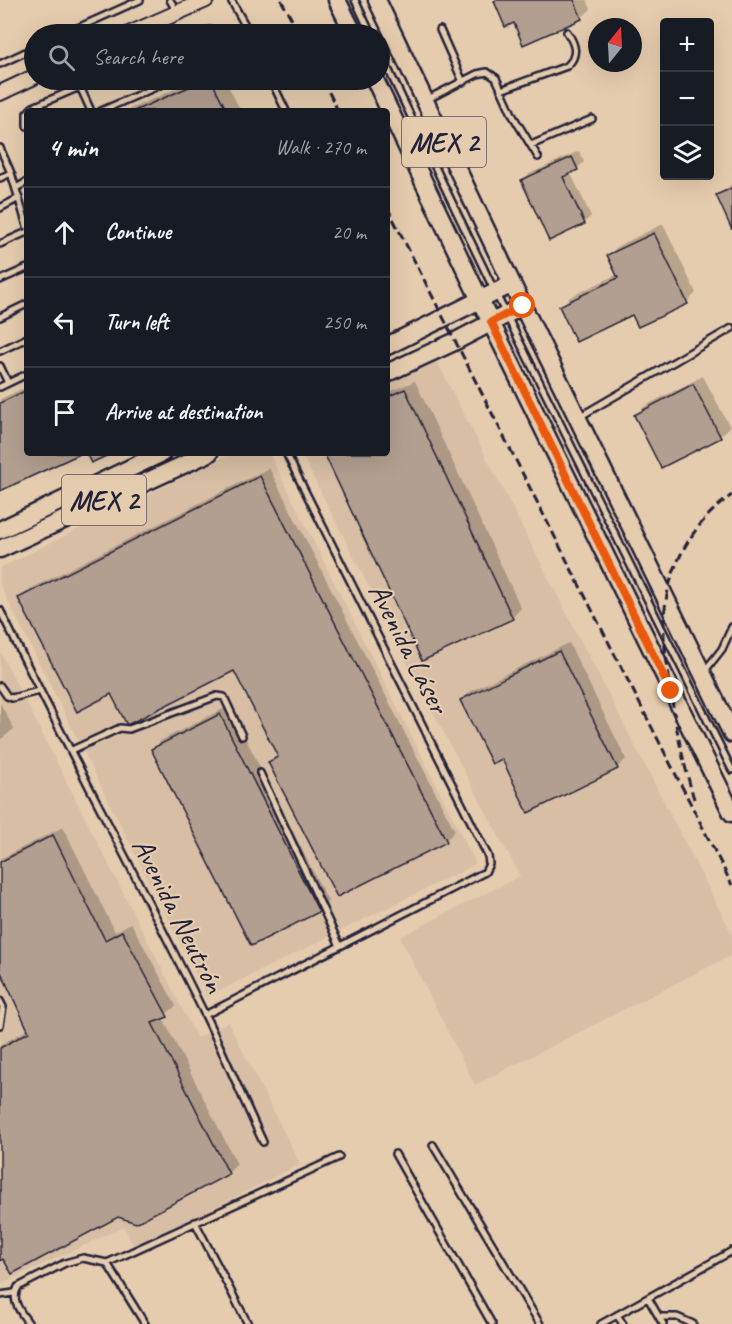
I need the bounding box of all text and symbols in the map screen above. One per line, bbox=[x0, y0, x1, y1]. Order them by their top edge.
north arrow bbox=[588, 18, 642, 72]
map controls bbox=[660, 18, 714, 180]
button: + bbox=[660, 18, 714, 72]
search box bbox=[24, 24, 390, 90]
icon: search bbox=[45, 41, 78, 74]
text: Search here bbox=[93, 43, 183, 71]
button: − bbox=[660, 72, 714, 126]
road number: MEX 2 bbox=[402, 117, 486, 167]
button: layers bbox=[660, 126, 714, 180]
text: 4 min bbox=[48, 131, 98, 164]
text: Walk · 270 m bbox=[276, 135, 366, 160]
icon: ahead bbox=[48, 216, 81, 249]
text: Continue bbox=[105, 218, 171, 246]
text: 20 m bbox=[332, 220, 366, 245]
route start bbox=[509, 292, 535, 318]
icon: left bbox=[48, 306, 81, 339]
text: Turn left bbox=[105, 308, 169, 336]
text: 250 m bbox=[323, 310, 366, 335]
icon: arrive bbox=[48, 396, 81, 429]
text: Arrive at destination bbox=[105, 398, 262, 426]
road number: MEX 2 bbox=[62, 475, 146, 525]
street label: Avenida Láser bbox=[360, 576, 459, 722]
route end bbox=[657, 677, 683, 703]
street label: Avenida Neutrón bbox=[124, 831, 235, 1000]

